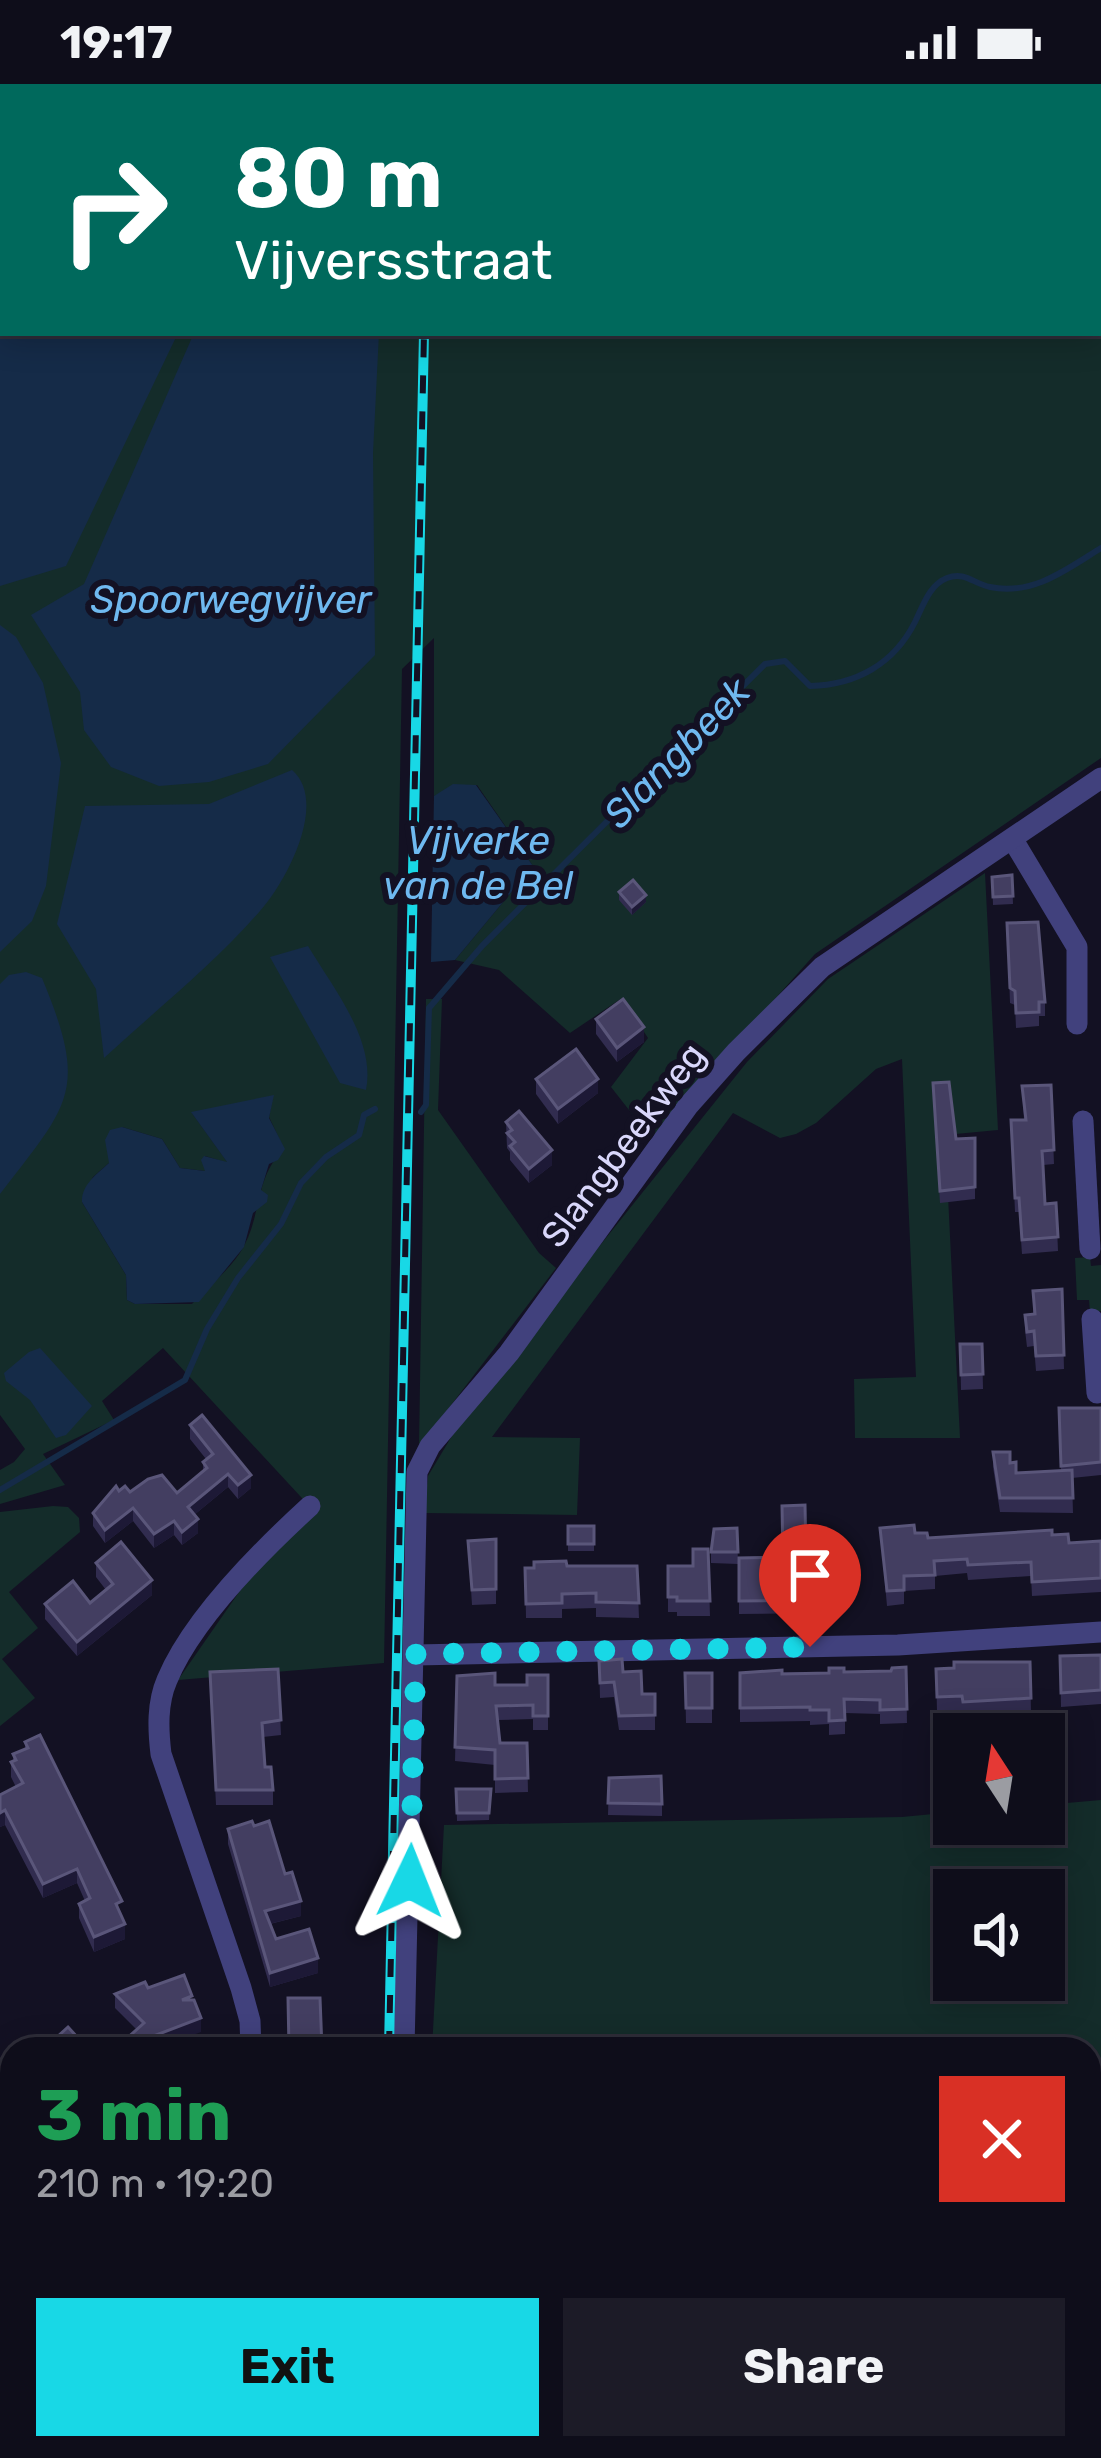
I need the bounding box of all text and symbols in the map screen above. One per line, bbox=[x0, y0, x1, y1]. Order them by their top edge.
text: 19:17 bbox=[60, 16, 173, 69]
text: 80 m bbox=[234, 128, 443, 228]
icon: right bbox=[36, 132, 192, 288]
text: Vijversstraat bbox=[234, 229, 552, 293]
water label: Spoorwegvijver bbox=[90, 577, 374, 623]
water label: Slangbeek bbox=[594, 668, 760, 837]
water label: Vijverke van de Bel bbox=[383, 818, 573, 909]
street label: Slangbeekweg bbox=[532, 1034, 714, 1256]
pin bbox=[759, 1524, 861, 1647]
icon: arrive bbox=[777, 1542, 843, 1608]
north arrow bbox=[933, 1713, 1065, 1845]
map controls bbox=[933, 1713, 1065, 2001]
position arrow bbox=[347, 1818, 473, 1944]
button: sound bbox=[933, 1869, 1065, 2001]
text: 3 min bbox=[36, 2073, 232, 2158]
button: close bbox=[939, 2076, 1065, 2202]
text: 210 m · 19:20 bbox=[36, 2161, 274, 2207]
button: Exit bbox=[36, 2298, 539, 2436]
button: Share bbox=[563, 2298, 1065, 2436]

